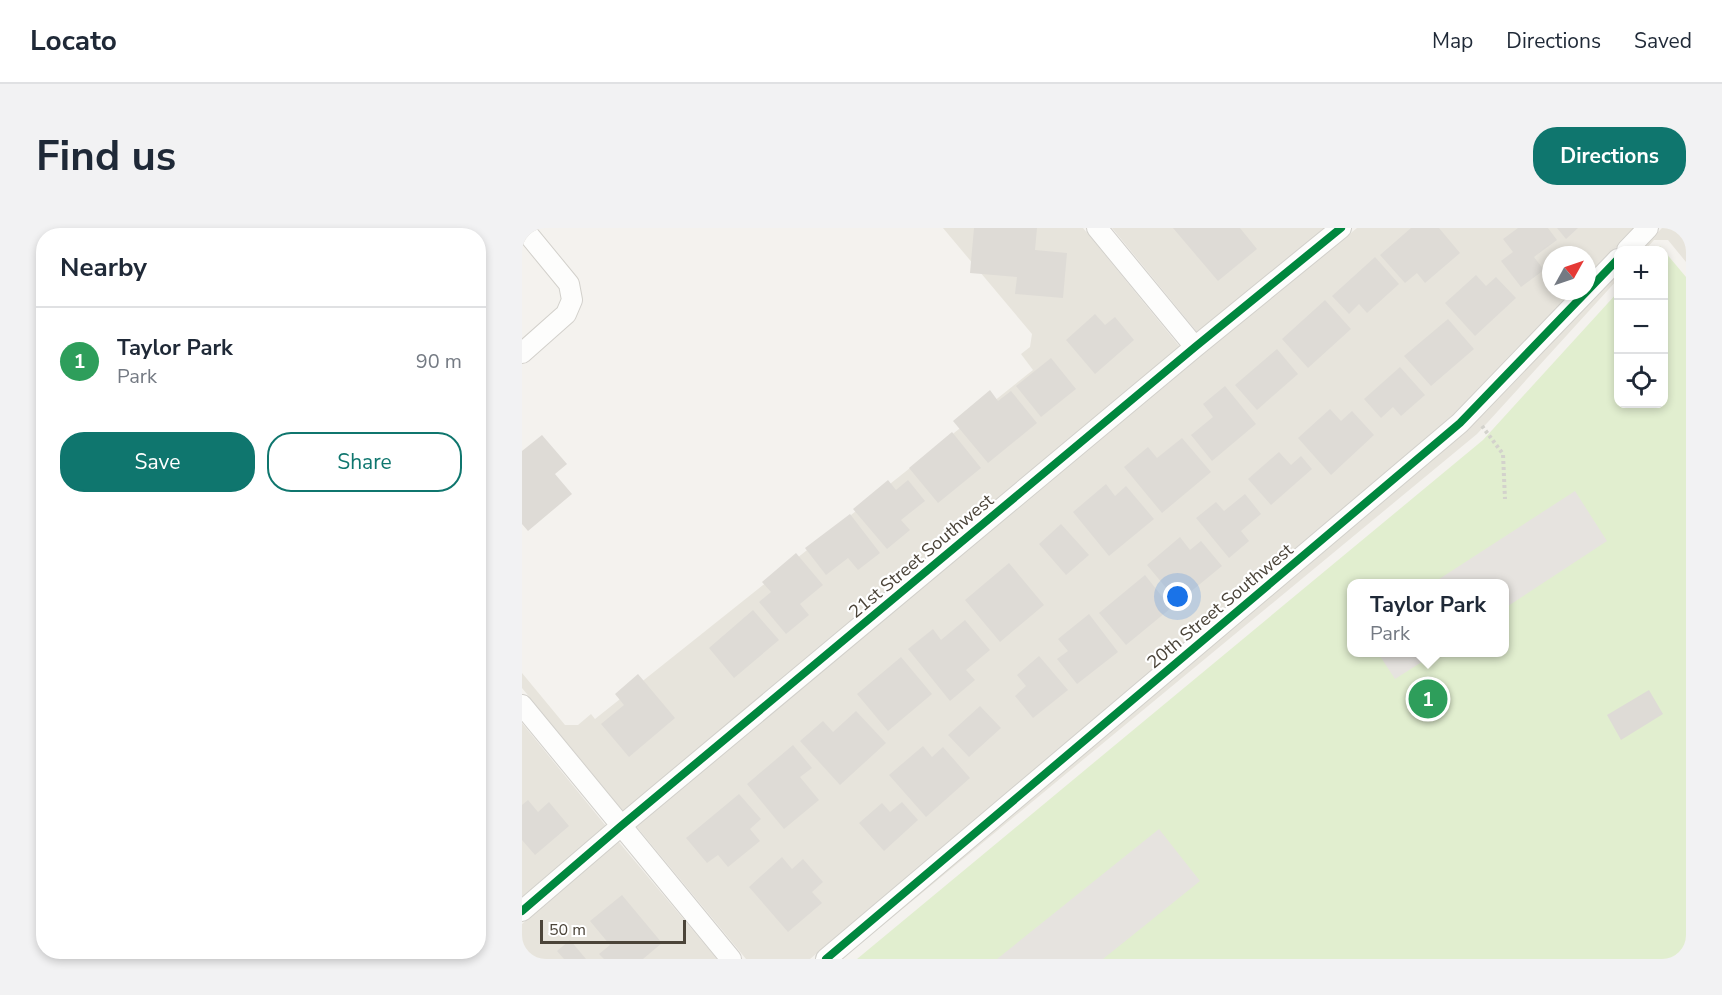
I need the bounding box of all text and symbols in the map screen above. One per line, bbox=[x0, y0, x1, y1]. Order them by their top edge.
text: Locato bbox=[30, 22, 117, 60]
text: Map bbox=[1432, 27, 1473, 55]
text: Directions bbox=[1506, 27, 1601, 55]
text: Saved bbox=[1634, 27, 1692, 55]
button: Directions bbox=[1533, 127, 1686, 185]
text: Find us bbox=[36, 128, 176, 185]
north arrow bbox=[1542, 246, 1596, 300]
map controls bbox=[1614, 246, 1668, 408]
button: + bbox=[1614, 246, 1668, 300]
text: Nearby bbox=[60, 250, 147, 285]
button: − bbox=[1614, 300, 1668, 354]
text: Taylor Park bbox=[117, 333, 233, 363]
text: 1 bbox=[74, 348, 86, 375]
text: 90 m bbox=[416, 348, 462, 375]
button: locate bbox=[1614, 354, 1668, 408]
text: Park bbox=[117, 363, 157, 390]
button: Save bbox=[60, 432, 255, 492]
button: Share bbox=[267, 432, 462, 492]
street label: 21st Street Southwest bbox=[844, 488, 999, 624]
street label: 20th Street Southwest bbox=[1142, 537, 1299, 674]
popup bbox=[1347, 579, 1509, 657]
your location bbox=[1163, 582, 1192, 611]
text: Taylor Park bbox=[1370, 590, 1486, 620]
text: Park bbox=[1370, 620, 1410, 647]
pin: 1 bbox=[1408, 676, 1448, 722]
scale bar bbox=[540, 917, 686, 944]
text: 50 m bbox=[549, 919, 586, 941]

